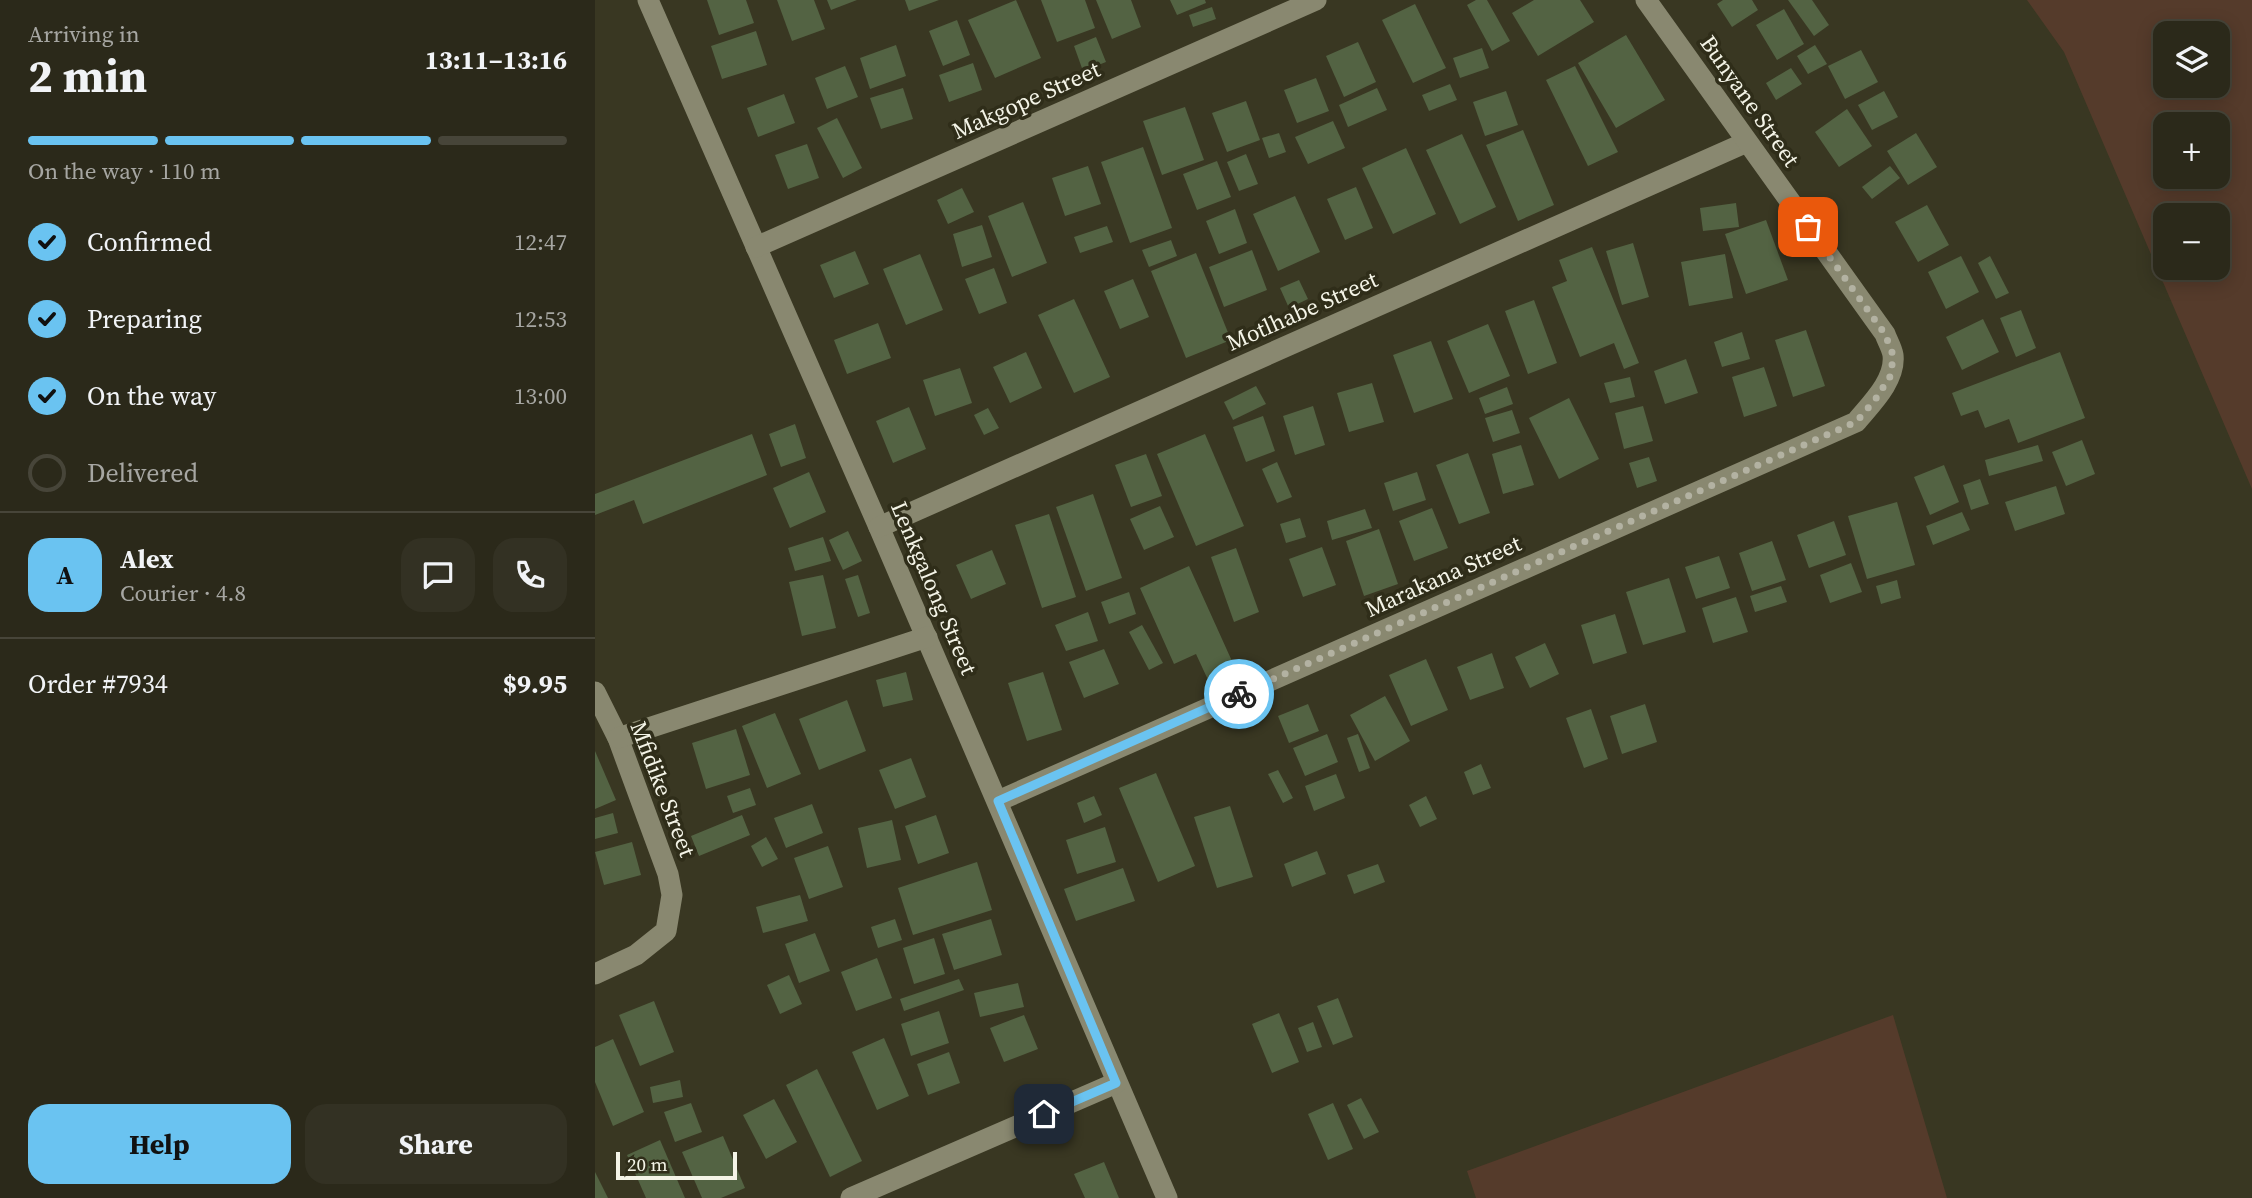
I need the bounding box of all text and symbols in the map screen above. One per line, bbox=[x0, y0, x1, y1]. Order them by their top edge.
text: Arriving in bbox=[28, 18, 140, 50]
map controls bbox=[2153, 21, 2230, 280]
button: layers bbox=[2153, 21, 2230, 98]
street label: Bunyane Street bbox=[1693, 29, 1808, 174]
text: 13:11–13:16 bbox=[425, 42, 567, 78]
text: 2 min bbox=[28, 44, 147, 107]
street label: Makgope Street bbox=[947, 53, 1105, 147]
button: + bbox=[2153, 112, 2230, 189]
text: On the way · 110 m bbox=[28, 155, 221, 187]
pin bbox=[1778, 197, 1838, 257]
button: − bbox=[2153, 203, 2230, 280]
icon: bag bbox=[1789, 208, 1827, 246]
icon: check bbox=[28, 223, 66, 261]
text: Confirmed bbox=[87, 224, 212, 260]
text: 12:47 bbox=[514, 226, 567, 258]
street label: Motlhabe Street bbox=[1221, 263, 1383, 359]
icon: check bbox=[28, 300, 66, 338]
text: Preparing bbox=[87, 301, 202, 337]
text: 12:53 bbox=[514, 303, 567, 335]
icon: check bbox=[28, 377, 66, 415]
text: On the way bbox=[87, 378, 216, 414]
text: 13:00 bbox=[514, 380, 567, 412]
text: Delivered bbox=[87, 455, 198, 491]
street label: Lenkgalong Street bbox=[883, 496, 985, 680]
street label: Marakana Street bbox=[1360, 527, 1527, 625]
button: chat bbox=[401, 538, 475, 612]
button: phone bbox=[493, 538, 567, 612]
text: Alex bbox=[120, 541, 174, 577]
text: A bbox=[56, 557, 74, 593]
text: Courier · 4.8 bbox=[120, 577, 246, 609]
courier bbox=[1204, 659, 1274, 729]
text: Order #7934 bbox=[28, 666, 168, 702]
text: $9.95 bbox=[503, 666, 567, 702]
icon: bike bbox=[1220, 675, 1258, 713]
street label: Mfidike Street bbox=[622, 717, 704, 862]
pin bbox=[1014, 1084, 1074, 1144]
icon: home bbox=[1025, 1095, 1063, 1133]
button: Help bbox=[28, 1104, 291, 1184]
button: Share bbox=[305, 1104, 567, 1184]
scale bar bbox=[616, 1149, 737, 1181]
text: 20 m bbox=[627, 1151, 668, 1177]

